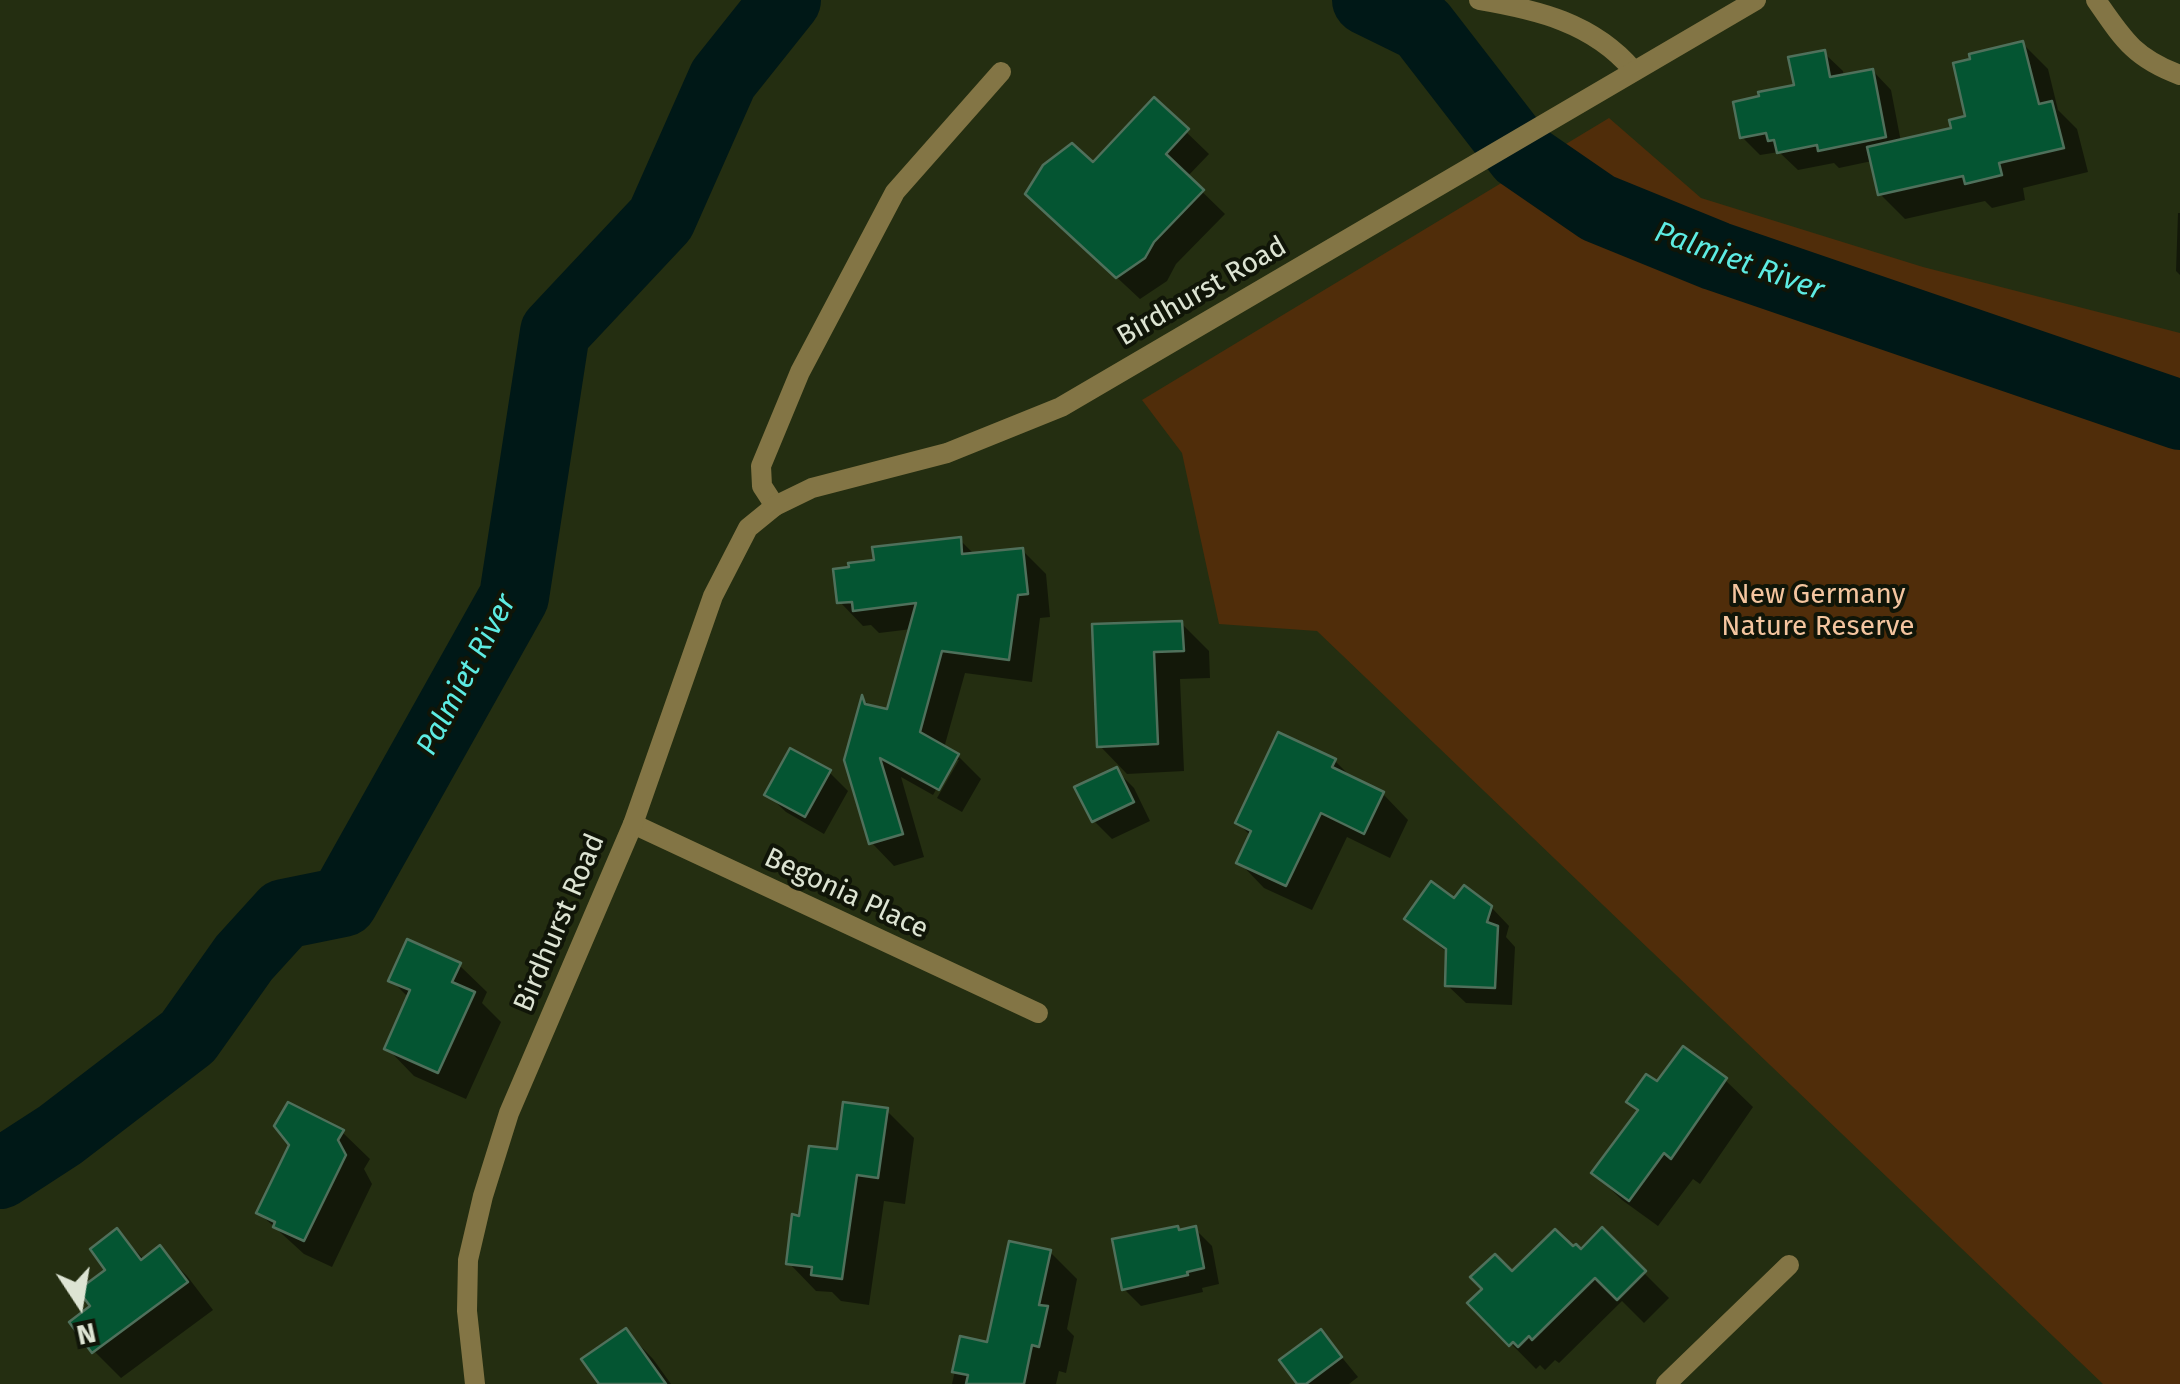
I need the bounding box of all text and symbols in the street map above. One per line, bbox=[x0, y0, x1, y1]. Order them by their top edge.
water label: Palmiet River bbox=[1649, 215, 1829, 309]
street label: Birdhurst Road bbox=[1111, 230, 1293, 354]
park label: New Germany Nature Reserve bbox=[1721, 578, 1915, 644]
water label: Palmiet River bbox=[409, 588, 525, 762]
street label: Birdhurst Road bbox=[507, 829, 613, 1017]
street label: Begonia Place bbox=[759, 841, 933, 947]
north arrow bbox=[30, 1254, 130, 1354]
text: N bbox=[74, 1316, 99, 1352]

